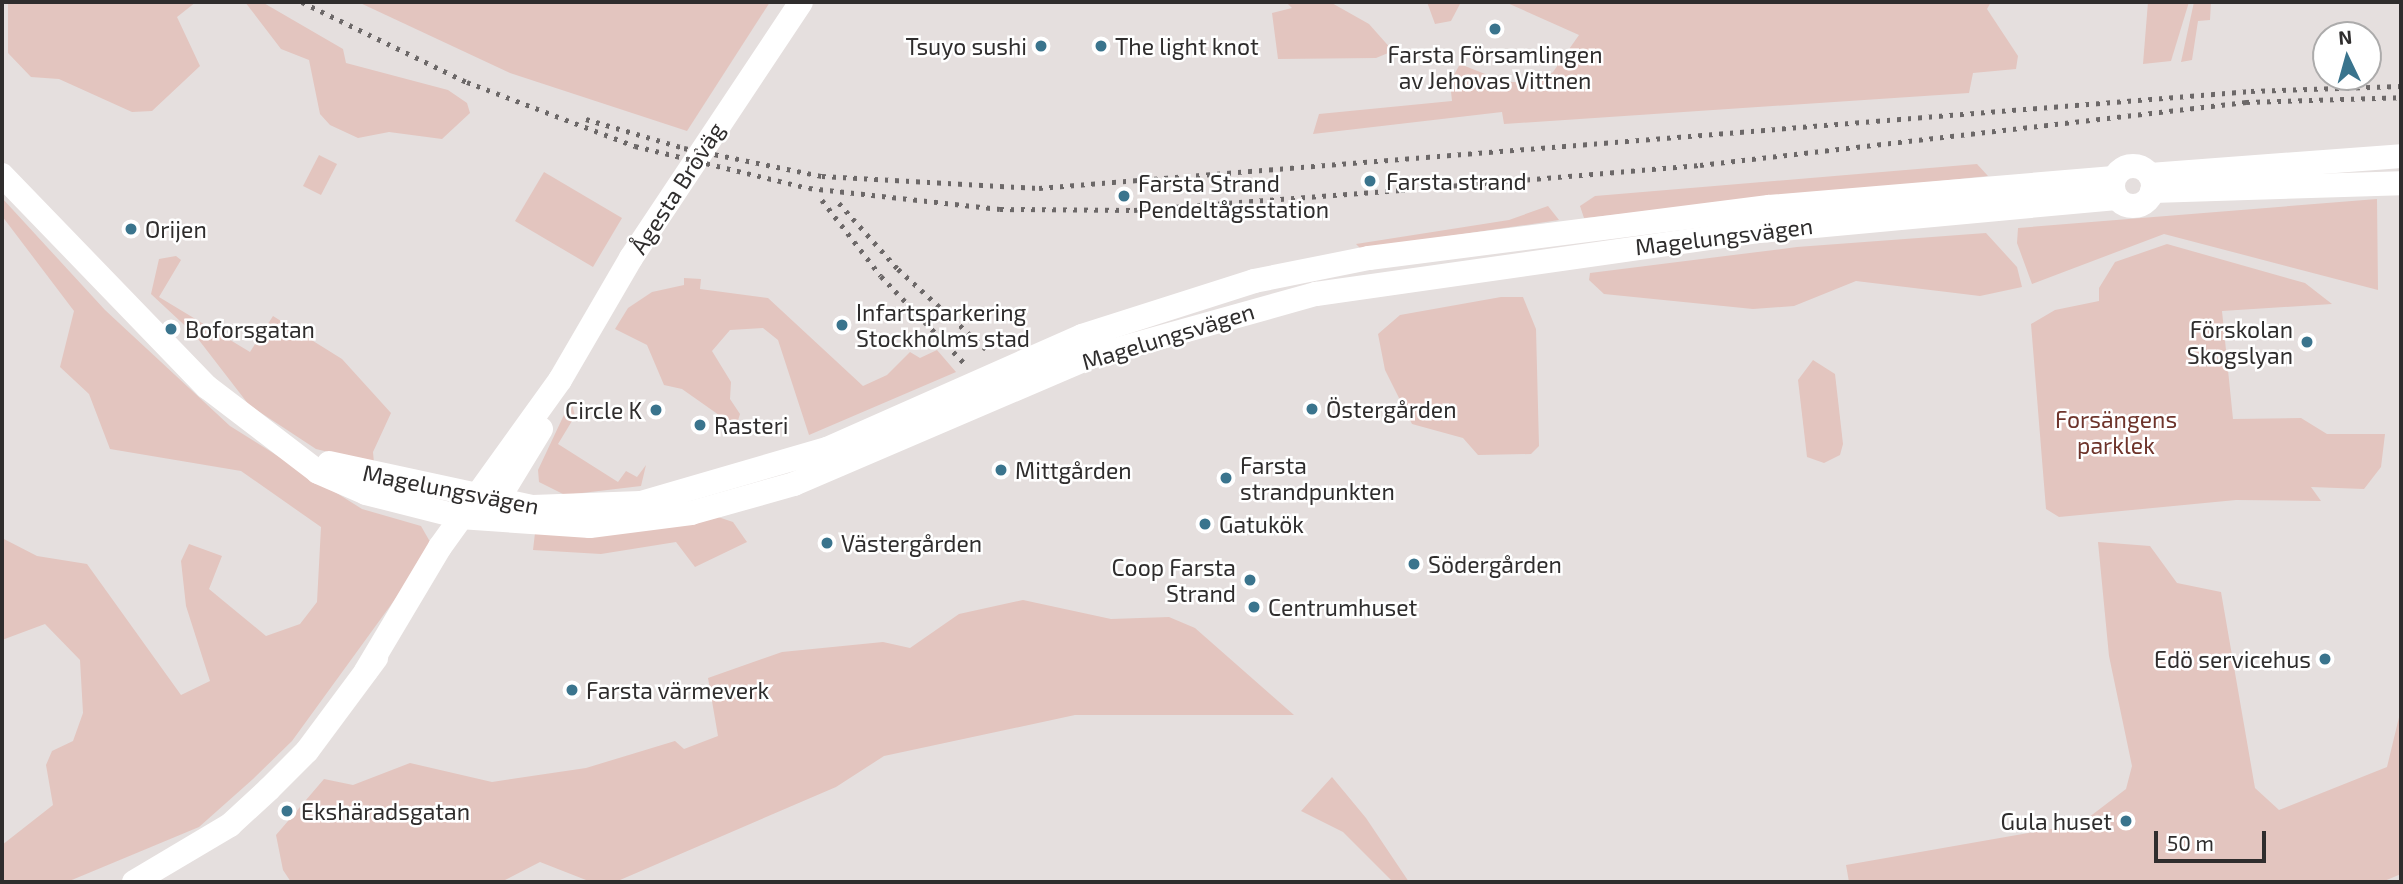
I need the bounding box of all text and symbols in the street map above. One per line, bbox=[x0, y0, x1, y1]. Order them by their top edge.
marker: Farsta Församlingen av Jehovas Vittnen bbox=[1487, 21, 1503, 37]
north arrow bbox=[2312, 21, 2382, 91]
text: N bbox=[2337, 25, 2353, 49]
place label: Tsuyo sushi bbox=[905, 32, 1027, 60]
place label: The light knot bbox=[1115, 32, 1259, 60]
marker: Tsuyo sushi bbox=[1033, 38, 1049, 54]
marker: The light knot bbox=[1093, 38, 1109, 54]
place label: Farsta Församlingen av Jehovas Vittnen bbox=[1387, 40, 1603, 94]
street label: Ågesta Broväg bbox=[624, 117, 730, 259]
place label: Farsta strand bbox=[1386, 167, 1527, 195]
place label: Farsta Strand Pendeltågsstation bbox=[1138, 169, 1329, 223]
marker: Farsta strand bbox=[1360, 171, 1380, 191]
marker: Farsta Strand Pendeltågsstation bbox=[1116, 188, 1132, 204]
street label: Magelungsvägen bbox=[1634, 211, 1814, 261]
place label: Orijen bbox=[145, 215, 207, 243]
marker: Orijen bbox=[123, 221, 139, 237]
street label: Magelungsvägen bbox=[1078, 297, 1258, 375]
place label: Infartsparkering Stockholms stad bbox=[856, 298, 1030, 352]
place label: Boforsgatan bbox=[185, 315, 315, 343]
place label: Förskolan Skogslyan bbox=[2187, 315, 2293, 369]
marker: Infartsparkering Stockholms stad bbox=[834, 317, 850, 333]
marker: Boforsgatan bbox=[163, 321, 179, 337]
marker: Förskolan Skogslyan bbox=[2299, 334, 2315, 350]
place label: Östergården bbox=[1326, 395, 1457, 423]
place label: Circle K bbox=[565, 396, 642, 424]
marker: Östergården bbox=[1304, 401, 1320, 417]
marker: Circle K bbox=[648, 402, 664, 418]
park label: Forsängens parklek bbox=[2055, 405, 2177, 459]
place label: Rasteri bbox=[714, 411, 789, 439]
marker: Rasteri bbox=[692, 417, 708, 433]
place label: Farsta strandpunkten bbox=[1240, 451, 1395, 505]
place label: Mittgården bbox=[1015, 456, 1132, 484]
street label: Magelungsvägen bbox=[361, 458, 541, 520]
marker: Mittgården bbox=[993, 462, 1009, 478]
marker: Farsta strandpunkten bbox=[1218, 470, 1234, 486]
place label: Gatukök bbox=[1219, 510, 1304, 538]
marker: Gatukök bbox=[1197, 516, 1213, 532]
place label: Västergården bbox=[841, 529, 982, 557]
marker: Västergården bbox=[819, 535, 835, 551]
place label: Södergården bbox=[1428, 550, 1562, 578]
place label: Coop Farsta Strand bbox=[1112, 553, 1236, 607]
marker: Södergården bbox=[1406, 556, 1422, 572]
marker: Coop Farsta Strand bbox=[1242, 572, 1258, 588]
place label: Centrumhuset bbox=[1268, 593, 1417, 621]
marker: Centrumhuset bbox=[1246, 599, 1262, 615]
place label: Edö servicehus bbox=[2154, 645, 2311, 673]
marker: Edö servicehus bbox=[2317, 651, 2333, 667]
place label: Farsta värmeverk bbox=[586, 676, 770, 704]
marker: Farsta värmeverk bbox=[564, 682, 580, 698]
place label: Ekshäradsgatan bbox=[301, 797, 470, 825]
marker: Ekshäradsgatan bbox=[279, 803, 295, 819]
place label: Gula huset bbox=[2001, 807, 2112, 835]
marker: Gula huset bbox=[2118, 813, 2134, 829]
scale bar bbox=[2158, 818, 2270, 862]
text: 50 m bbox=[2167, 830, 2214, 855]

